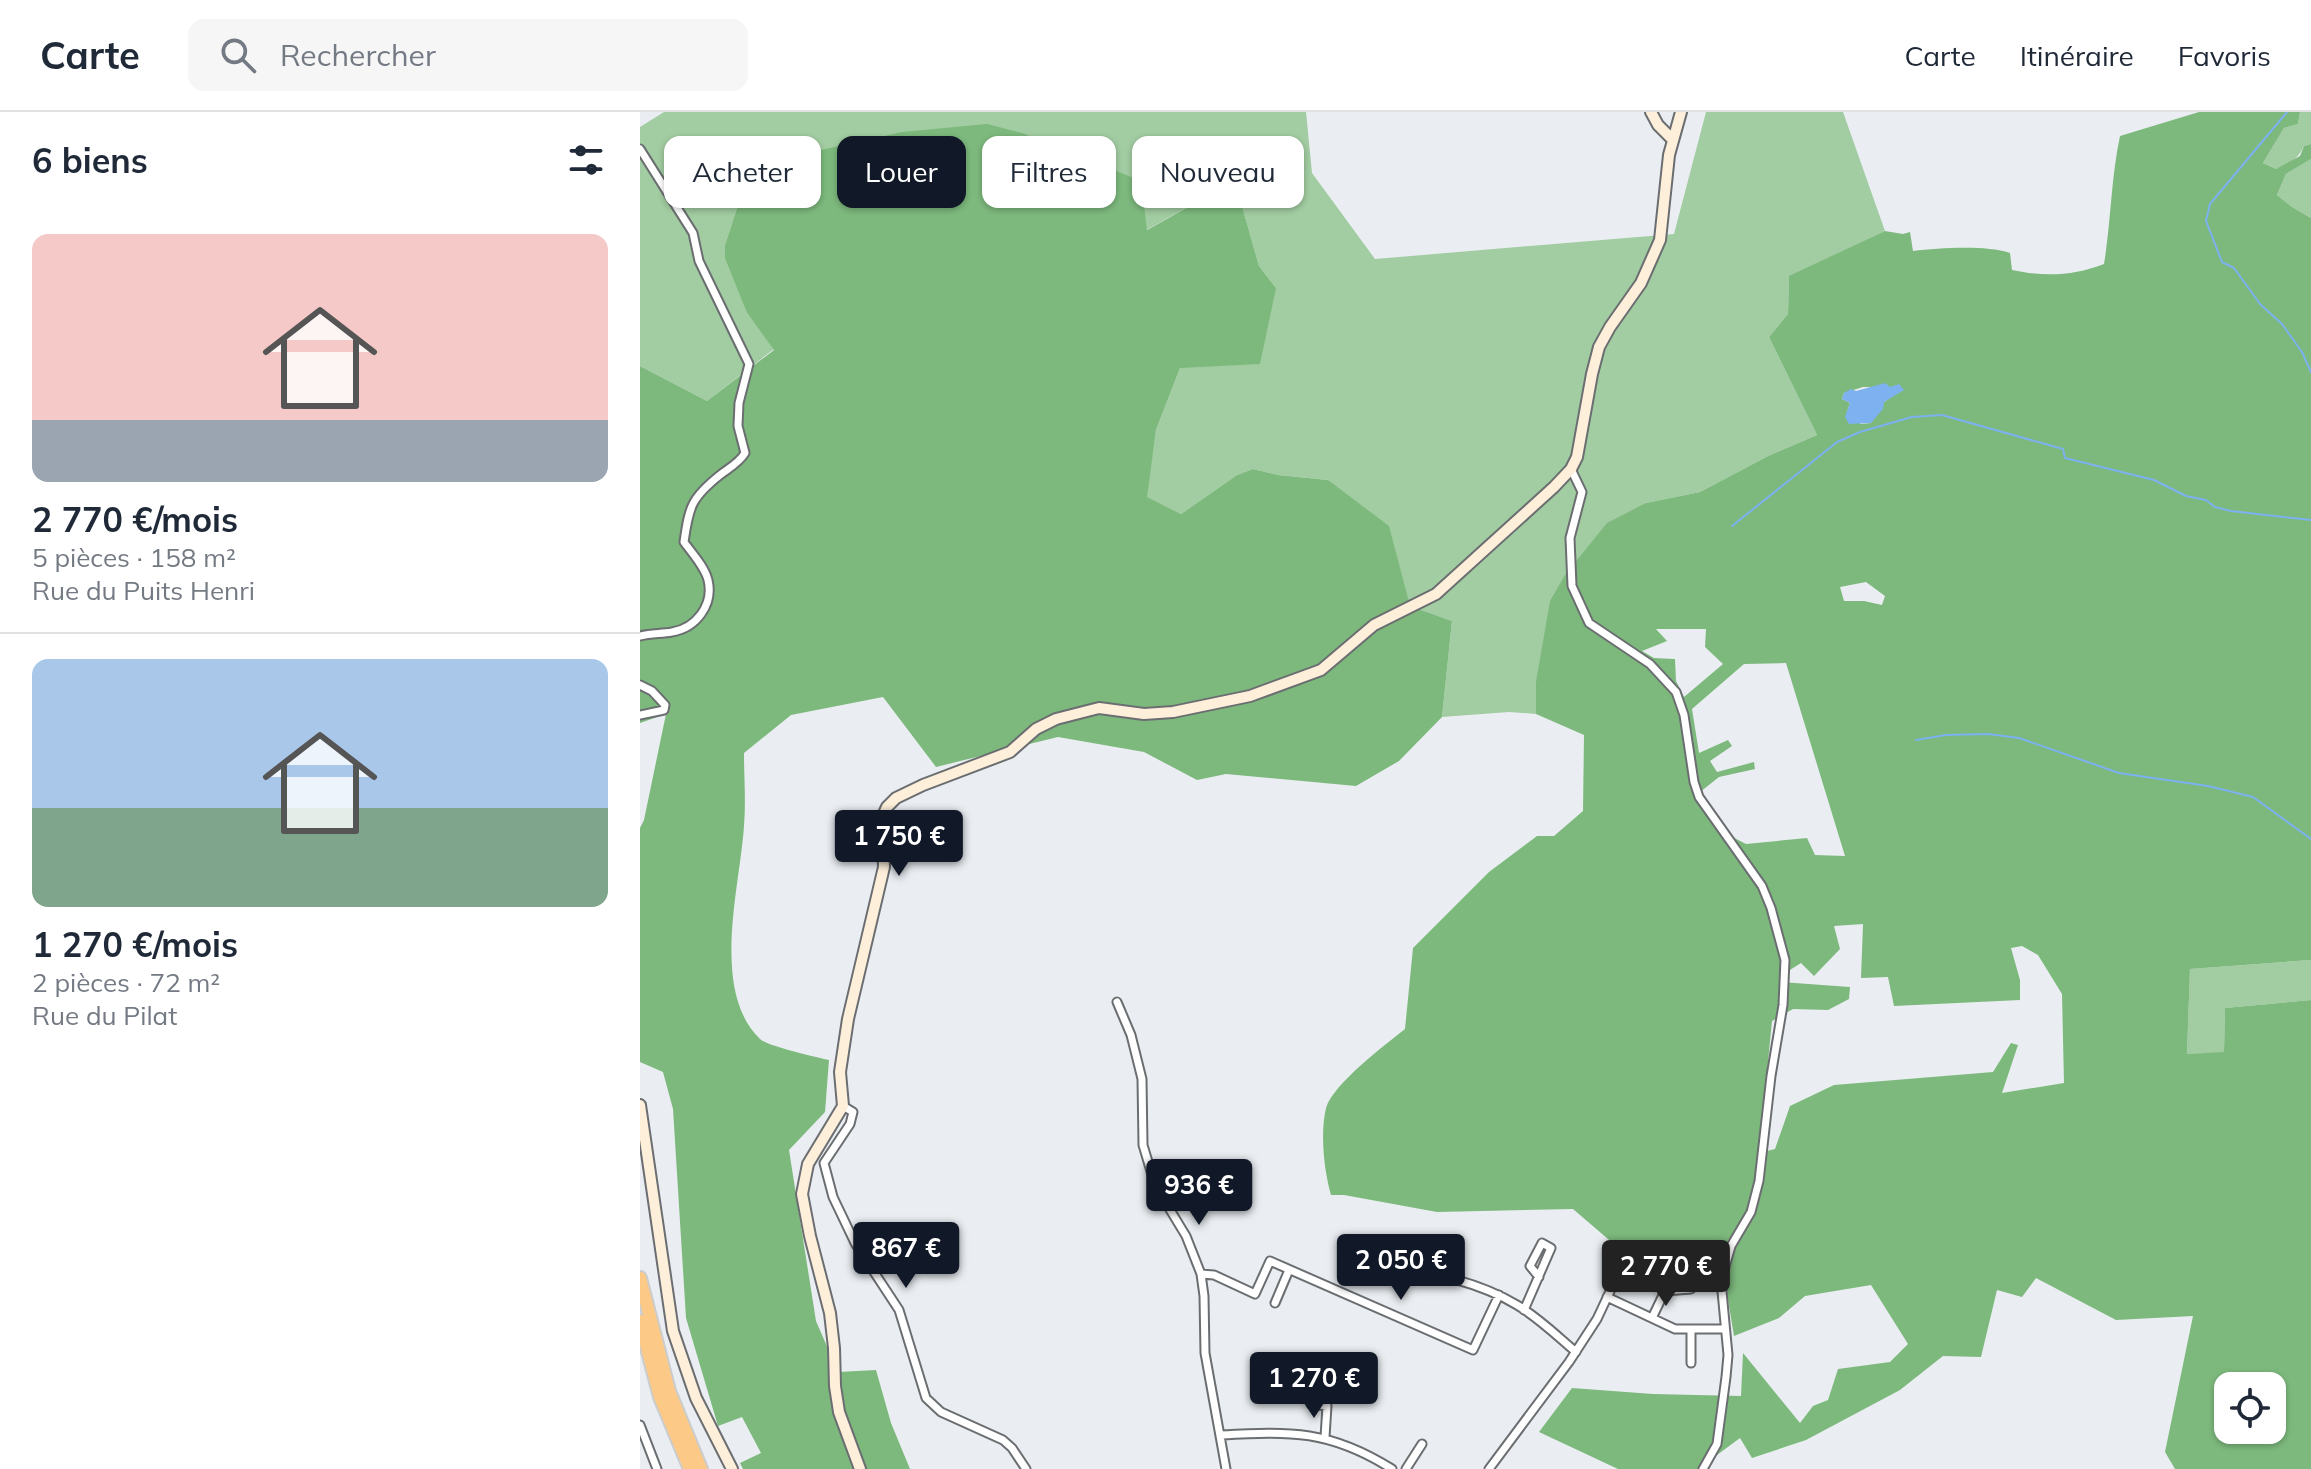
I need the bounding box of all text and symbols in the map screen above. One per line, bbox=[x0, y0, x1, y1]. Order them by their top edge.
search box bbox=[188, 19, 748, 91]
text: Carte bbox=[40, 31, 140, 79]
icon: search bbox=[216, 33, 260, 77]
text: Rechercher bbox=[280, 36, 436, 74]
text: Carte bbox=[1904, 38, 1976, 73]
text: Itinéraire bbox=[2020, 38, 2134, 73]
text: Favoris bbox=[2178, 38, 2271, 73]
chip: Acheter bbox=[664, 136, 821, 208]
chip: Louer bbox=[837, 136, 966, 208]
chip: Filtres bbox=[982, 136, 1116, 208]
chip: Nouveau bbox=[1132, 136, 1304, 208]
icon: filters bbox=[564, 138, 608, 182]
text: 6 biens bbox=[32, 139, 148, 182]
icon: home bbox=[248, 286, 392, 430]
text: 2 770 €/mois bbox=[32, 498, 238, 541]
text: 5 pièces · 158 m² bbox=[32, 541, 236, 574]
text: Rue du Puits Henri bbox=[32, 574, 255, 607]
icon: home bbox=[248, 711, 392, 855]
pin: 1 750 € bbox=[825, 810, 973, 878]
text: 1 750 € bbox=[853, 819, 945, 852]
text: 1 270 €/mois bbox=[32, 923, 238, 966]
text: 2 pièces · 72 m² bbox=[32, 966, 220, 999]
text: Rue du Pilat bbox=[32, 999, 177, 1032]
pin: 936 € bbox=[1143, 1159, 1255, 1227]
text: 936 € bbox=[1164, 1168, 1234, 1201]
pin: 867 € bbox=[850, 1222, 962, 1290]
text: 867 € bbox=[871, 1231, 941, 1264]
pin: 2 050 € bbox=[1327, 1234, 1475, 1302]
pin: 2 770 € bbox=[1592, 1240, 1740, 1308]
text: 2 050 € bbox=[1355, 1243, 1447, 1276]
text: 2 770 € bbox=[1620, 1249, 1712, 1282]
pin: 1 270 € bbox=[1240, 1352, 1388, 1420]
text: 1 270 € bbox=[1268, 1361, 1360, 1394]
map controls bbox=[2214, 1372, 2286, 1444]
button: locate bbox=[2214, 1372, 2286, 1444]

